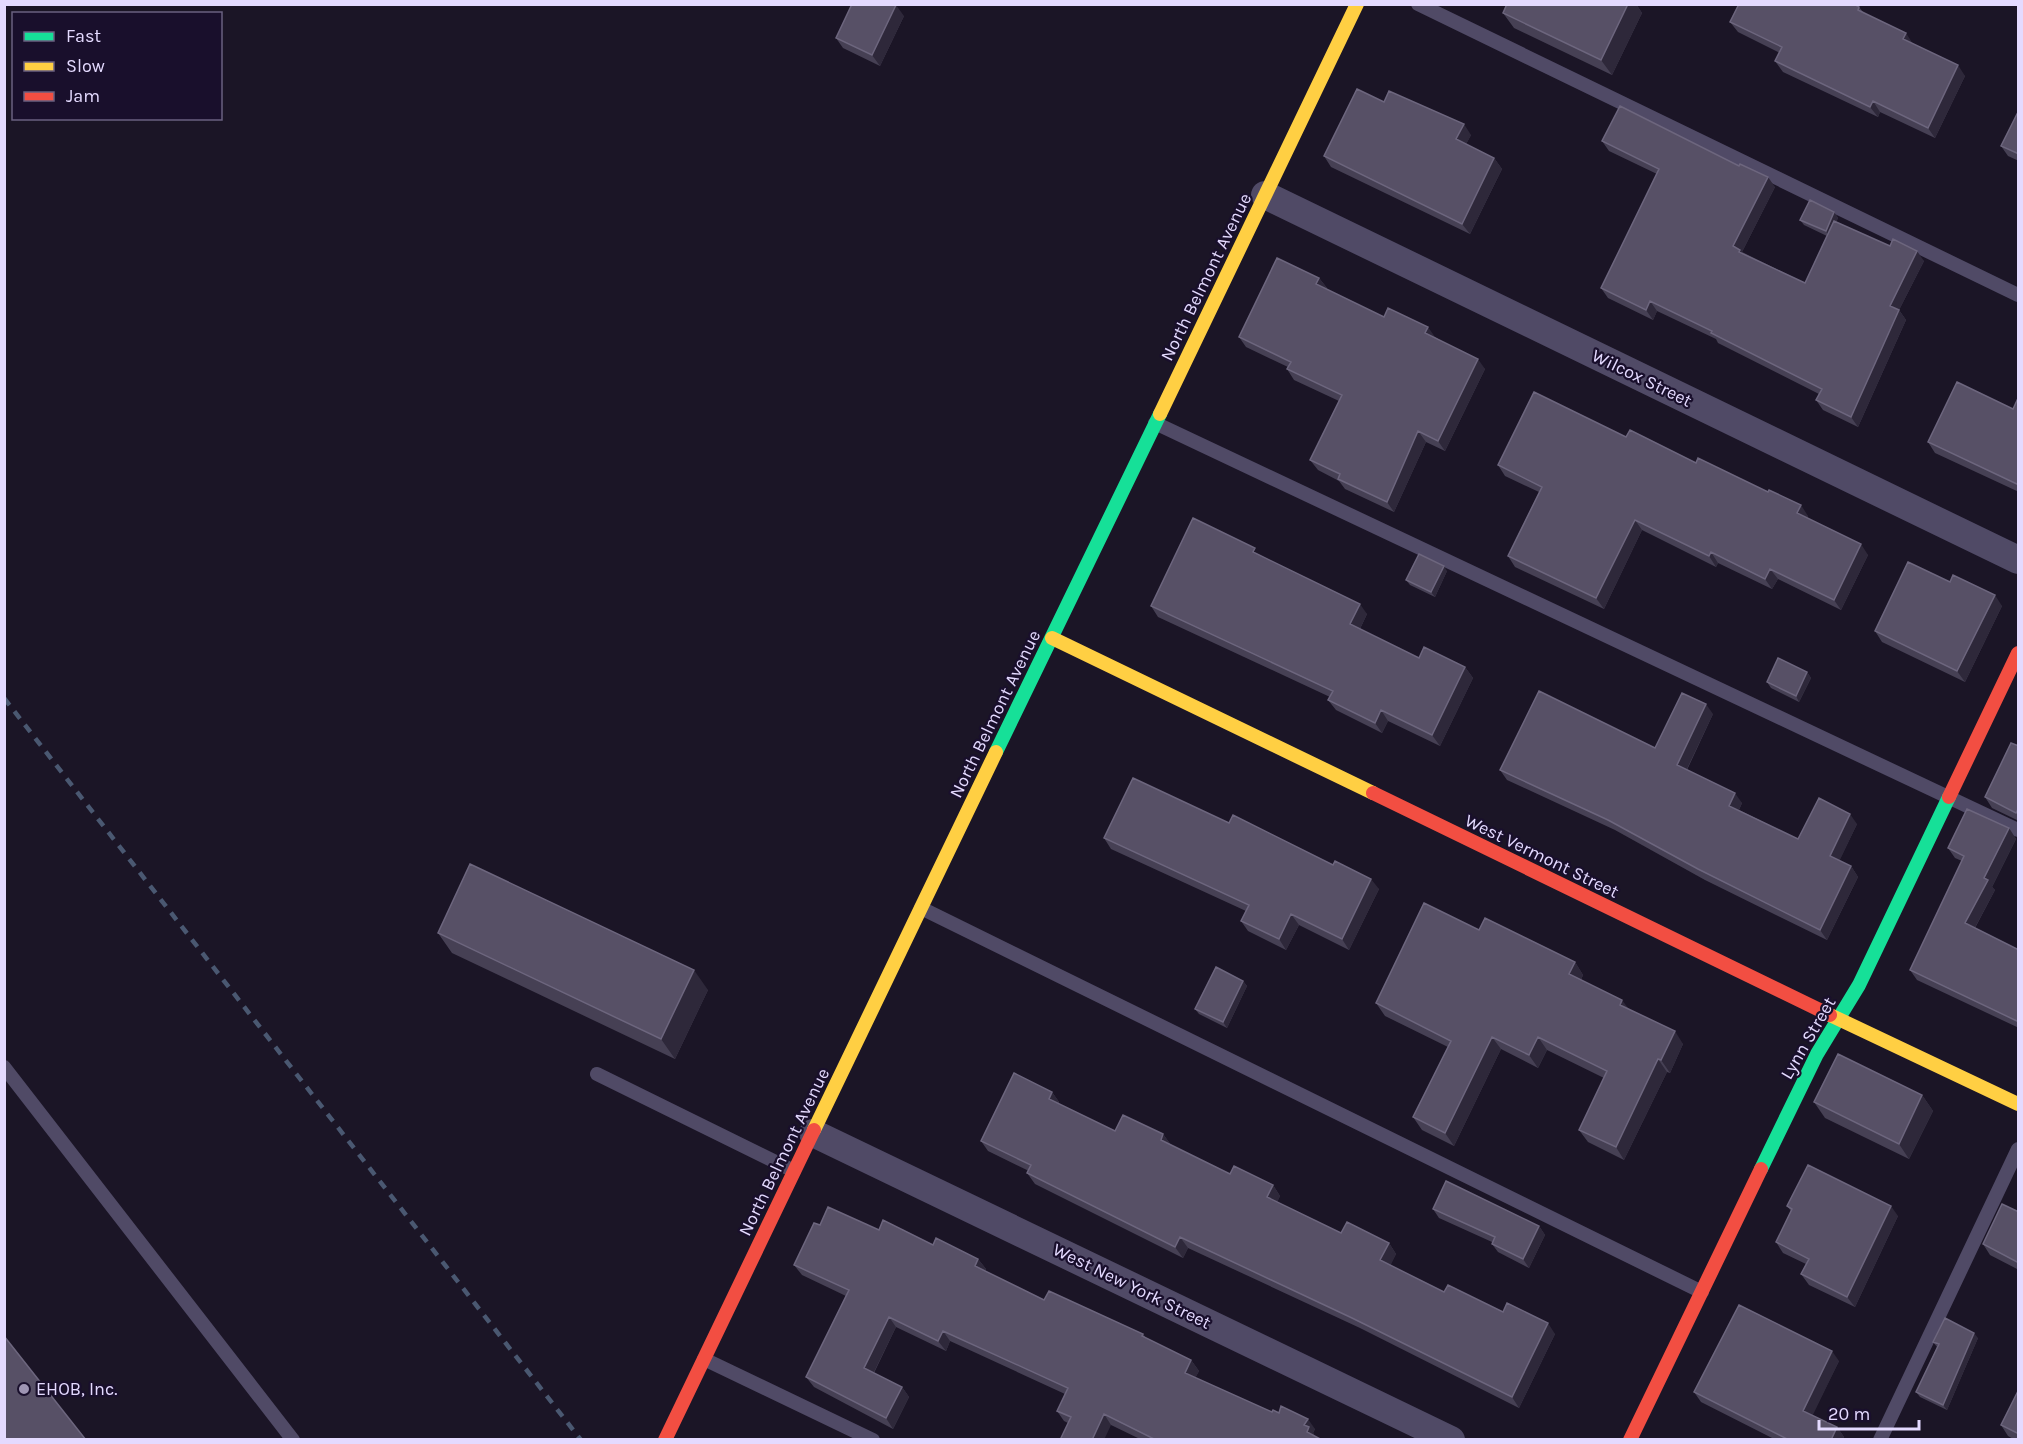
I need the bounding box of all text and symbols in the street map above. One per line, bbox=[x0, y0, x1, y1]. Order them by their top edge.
legend bbox=[12, 12, 222, 120]
text: Fast bbox=[66, 25, 101, 47]
text: Slow bbox=[66, 55, 105, 77]
text: Jam bbox=[66, 85, 100, 107]
street label: North Belmont Avenue bbox=[1156, 190, 1256, 364]
street label: Wilcox Street bbox=[1588, 344, 1696, 412]
street label: North Belmont Avenue bbox=[945, 627, 1045, 801]
street label: West Vermont Street bbox=[1461, 809, 1623, 903]
street label: Lynn Street bbox=[1776, 993, 1841, 1083]
street label: North Belmont Avenue bbox=[734, 1065, 834, 1239]
street label: West New York Street bbox=[1049, 1238, 1215, 1334]
place label: EHOB, Inc. bbox=[36, 1378, 117, 1400]
marker: EHOB, Inc. bbox=[17, 1382, 31, 1396]
scale bar bbox=[1819, 1393, 1920, 1431]
text: 20 m bbox=[1828, 1403, 1870, 1425]

